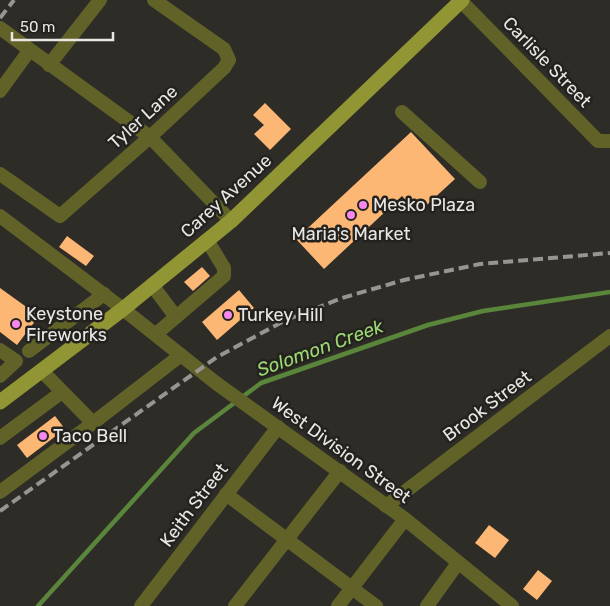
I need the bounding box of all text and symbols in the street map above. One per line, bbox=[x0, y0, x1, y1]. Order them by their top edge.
scale bar bbox=[12, 10, 114, 42]
street label: Carlisle Street bbox=[498, 12, 596, 112]
text: 50 m bbox=[20, 18, 55, 36]
street label: Tyler Lane bbox=[104, 80, 182, 154]
street label: Carey Avenue bbox=[176, 149, 276, 243]
place label: Mesko Plaza bbox=[373, 194, 475, 216]
marker: Mesko Plaza bbox=[357, 199, 369, 211]
marker: Maria's Market bbox=[345, 209, 357, 221]
place label: Maria's Market bbox=[291, 223, 411, 245]
place label: Keystone Fireworks bbox=[26, 303, 107, 346]
place label: Turkey Hill bbox=[238, 304, 323, 326]
marker: Turkey Hill bbox=[222, 309, 234, 321]
water label: Solomon Creek bbox=[254, 314, 387, 382]
marker: Keystone Fireworks bbox=[10, 318, 22, 330]
street label: Brook Street bbox=[438, 366, 536, 446]
street label: West Division Street bbox=[267, 392, 415, 508]
place label: Taco Bell bbox=[53, 425, 127, 447]
marker: Taco Bell bbox=[37, 430, 49, 442]
street label: Keith Street bbox=[155, 459, 233, 551]

